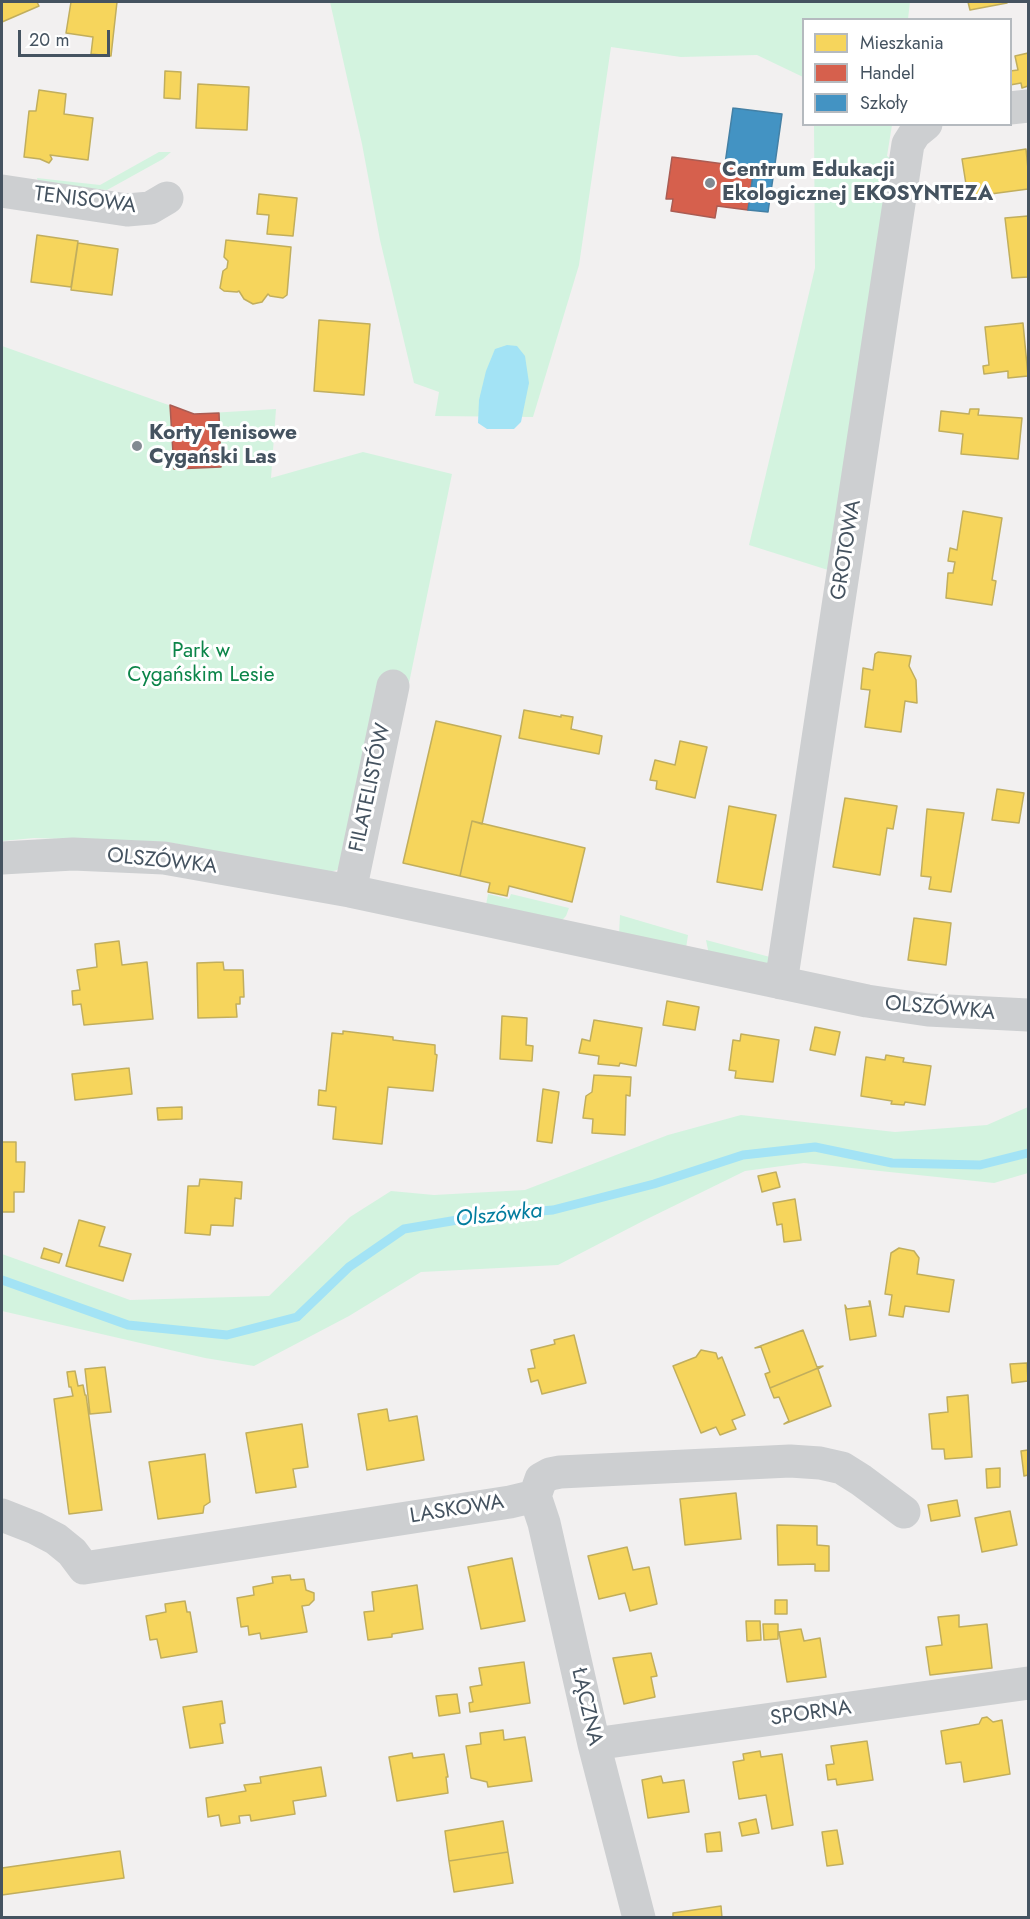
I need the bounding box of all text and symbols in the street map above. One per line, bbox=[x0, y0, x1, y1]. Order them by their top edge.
scale bar bbox=[21, 18, 112, 56]
legend bbox=[802, 18, 1012, 126]
text: 20 m bbox=[29, 27, 69, 53]
text: Mieszkania bbox=[860, 30, 943, 56]
text: Handel bbox=[860, 60, 915, 86]
text: Szkoły bbox=[860, 90, 908, 116]
place label: Centrum Edukacji Ekologicznej EKOSYNTEZA bbox=[722, 158, 993, 208]
marker: Centrum Edukacji Ekologicznej EKOSYNTEZA bbox=[703, 176, 717, 190]
street label: TENISOWA bbox=[32, 182, 138, 220]
place label: Korty Tenisowe Cygański Las bbox=[149, 421, 297, 471]
marker: Korty Tenisowe Cygański Las bbox=[130, 439, 144, 453]
street label: GROTOWA bbox=[827, 498, 867, 602]
park label: Park w Cygańskim Lesie bbox=[127, 639, 275, 689]
street label: FILATELISTÓW bbox=[345, 721, 397, 855]
street label: OLSZÓWKA bbox=[106, 844, 218, 880]
street label: OLSZÓWKA bbox=[884, 992, 996, 1026]
water label: Olszówka bbox=[454, 1198, 544, 1234]
street label: LASKOWA bbox=[408, 1490, 506, 1530]
street label: ŁĄCZNA bbox=[565, 1666, 607, 1748]
street label: SPORNA bbox=[769, 1696, 853, 1732]

